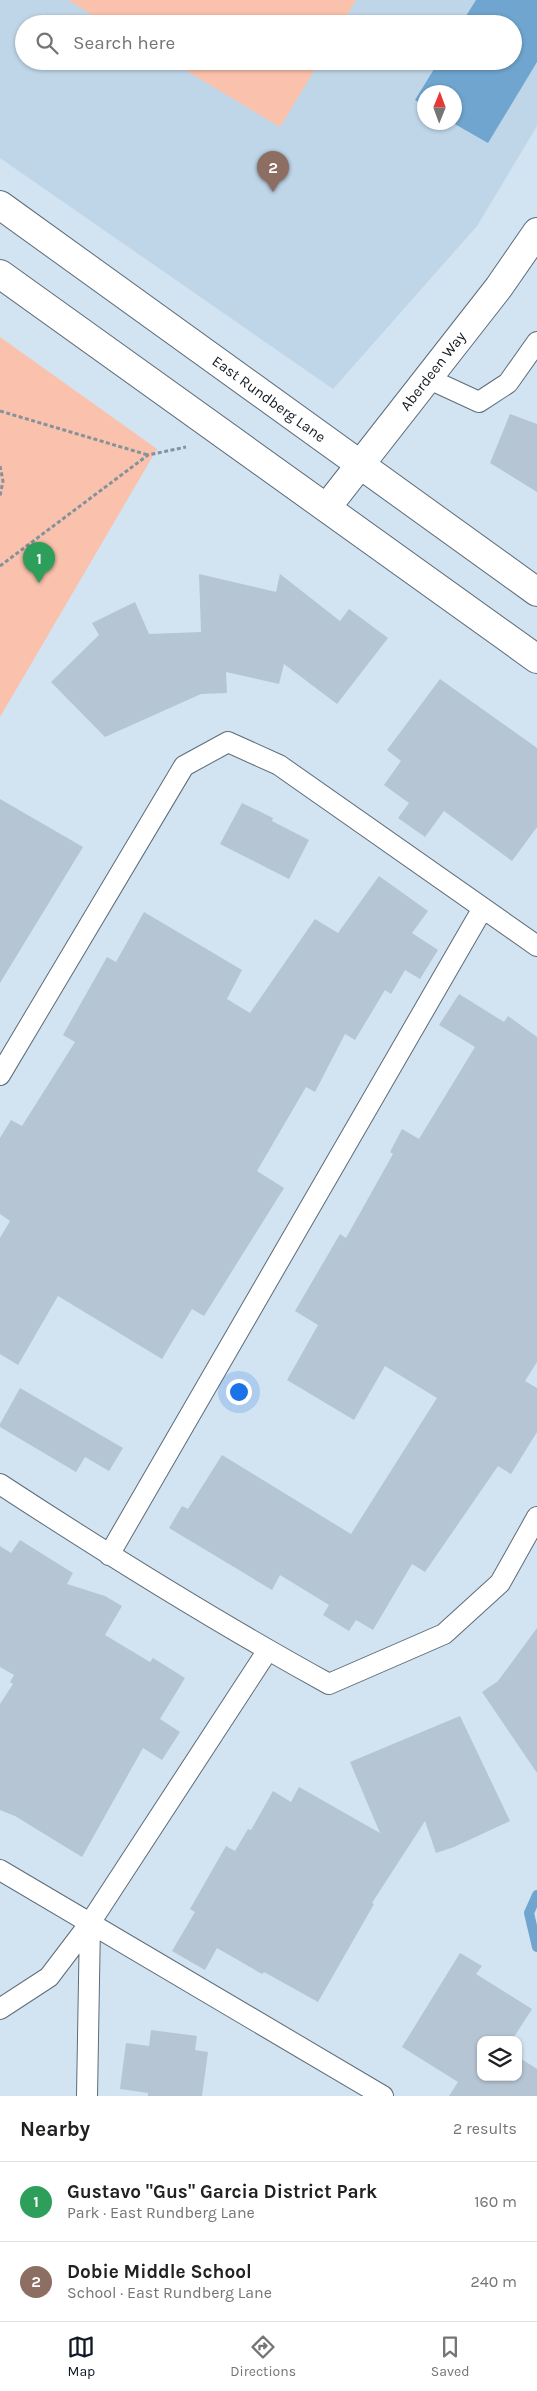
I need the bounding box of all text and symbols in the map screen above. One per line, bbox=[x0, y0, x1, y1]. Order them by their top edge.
search box bbox=[15, 15, 522, 70]
icon: search bbox=[33, 29, 61, 57]
text: Search here bbox=[73, 32, 175, 54]
north arrow bbox=[417, 85, 462, 130]
pin: 2 bbox=[257, 151, 289, 192]
street label: Aberdeen Way bbox=[396, 328, 470, 414]
street label: East Rundberg Lane bbox=[209, 352, 329, 446]
pin: 1 bbox=[23, 542, 55, 583]
your location bbox=[226, 1379, 252, 1405]
map controls bbox=[477, 2036, 522, 2081]
button: layers bbox=[477, 2036, 522, 2081]
text: Nearby bbox=[20, 2117, 90, 2141]
text: 2 results bbox=[453, 2119, 517, 2138]
text: Gustavo "Gus" Garcia District Park bbox=[67, 2181, 377, 2203]
text: 1 bbox=[33, 2192, 39, 2211]
text: 160 m bbox=[474, 2192, 517, 2211]
text: Park · East Rundberg Lane bbox=[67, 2203, 255, 2222]
text: Dobie Middle School bbox=[67, 2261, 252, 2283]
text: 2 bbox=[31, 2272, 41, 2291]
text: 240 m bbox=[471, 2272, 517, 2291]
text: School · East Rundberg Lane bbox=[67, 2283, 272, 2302]
tab: Map bbox=[67, 2333, 95, 2380]
tab: Directions bbox=[230, 2333, 296, 2380]
tab: Saved bbox=[431, 2333, 470, 2380]

